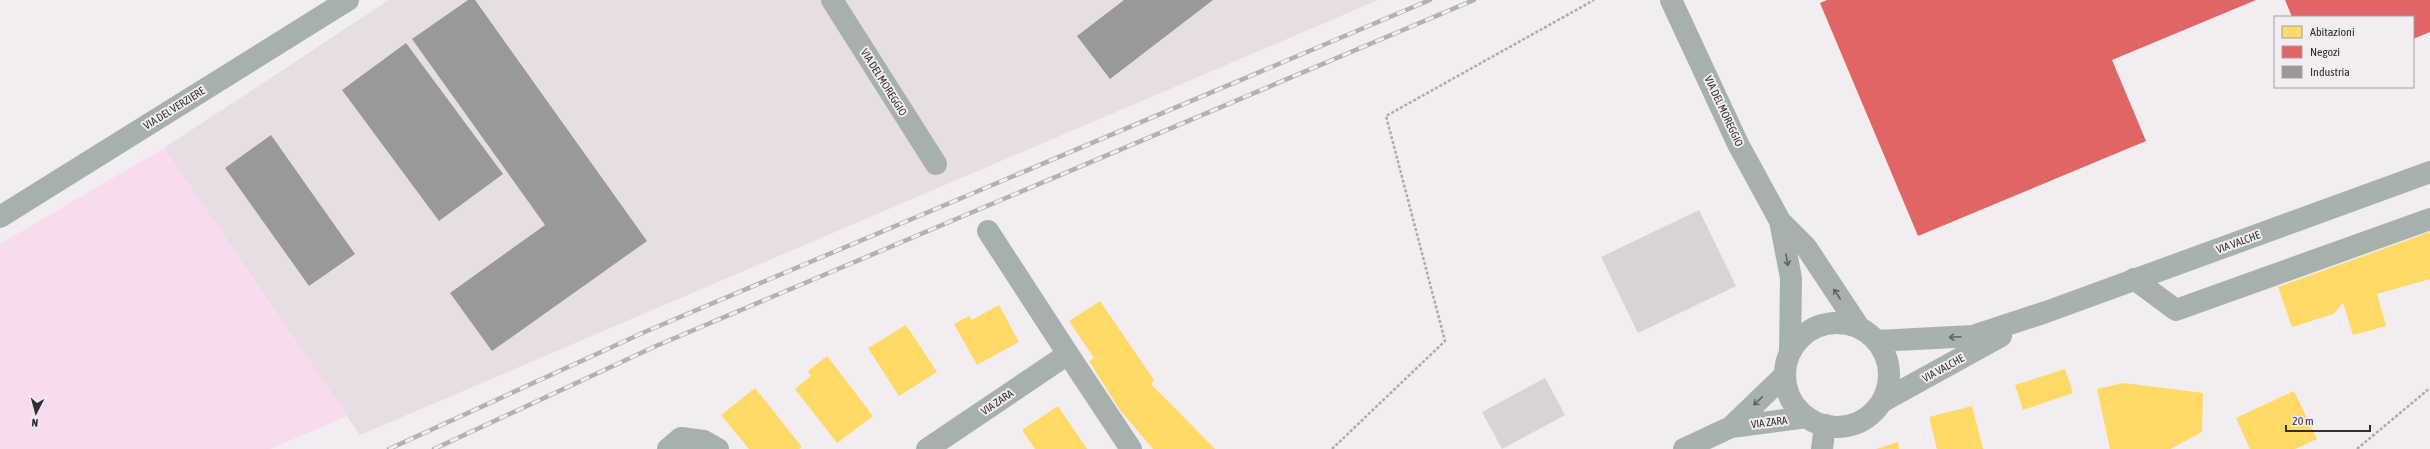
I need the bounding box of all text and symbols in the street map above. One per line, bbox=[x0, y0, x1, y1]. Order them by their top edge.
legend bbox=[2274, 16, 2414, 88]
text: Abitazioni bbox=[2310, 25, 2355, 39]
text: Negozi bbox=[2310, 45, 2340, 59]
street label: VIA DEL MOREGGIO bbox=[859, 46, 909, 118]
text: Industria bbox=[2310, 65, 2350, 79]
street label: VIA DEL MOREGGIO bbox=[1702, 74, 1746, 148]
street label: VIA DEL VERZIERE bbox=[141, 84, 207, 132]
street label: VIA VALCHE bbox=[2214, 228, 2262, 255]
one-way arrow bbox=[1784, 253, 1792, 266]
one-way arrow bbox=[1833, 289, 1841, 300]
one-way arrow bbox=[1949, 333, 1962, 340]
street label: VIA VALCHE bbox=[1920, 352, 1966, 384]
street label: VIA ZARA bbox=[979, 387, 1016, 417]
north arrow bbox=[16, 393, 56, 433]
one-way arrow bbox=[1753, 396, 1763, 406]
scale bar bbox=[2286, 407, 2370, 433]
street label: VIA ZARA bbox=[1750, 414, 1788, 430]
text: 20 m bbox=[2292, 414, 2314, 428]
text: N bbox=[31, 417, 39, 429]

